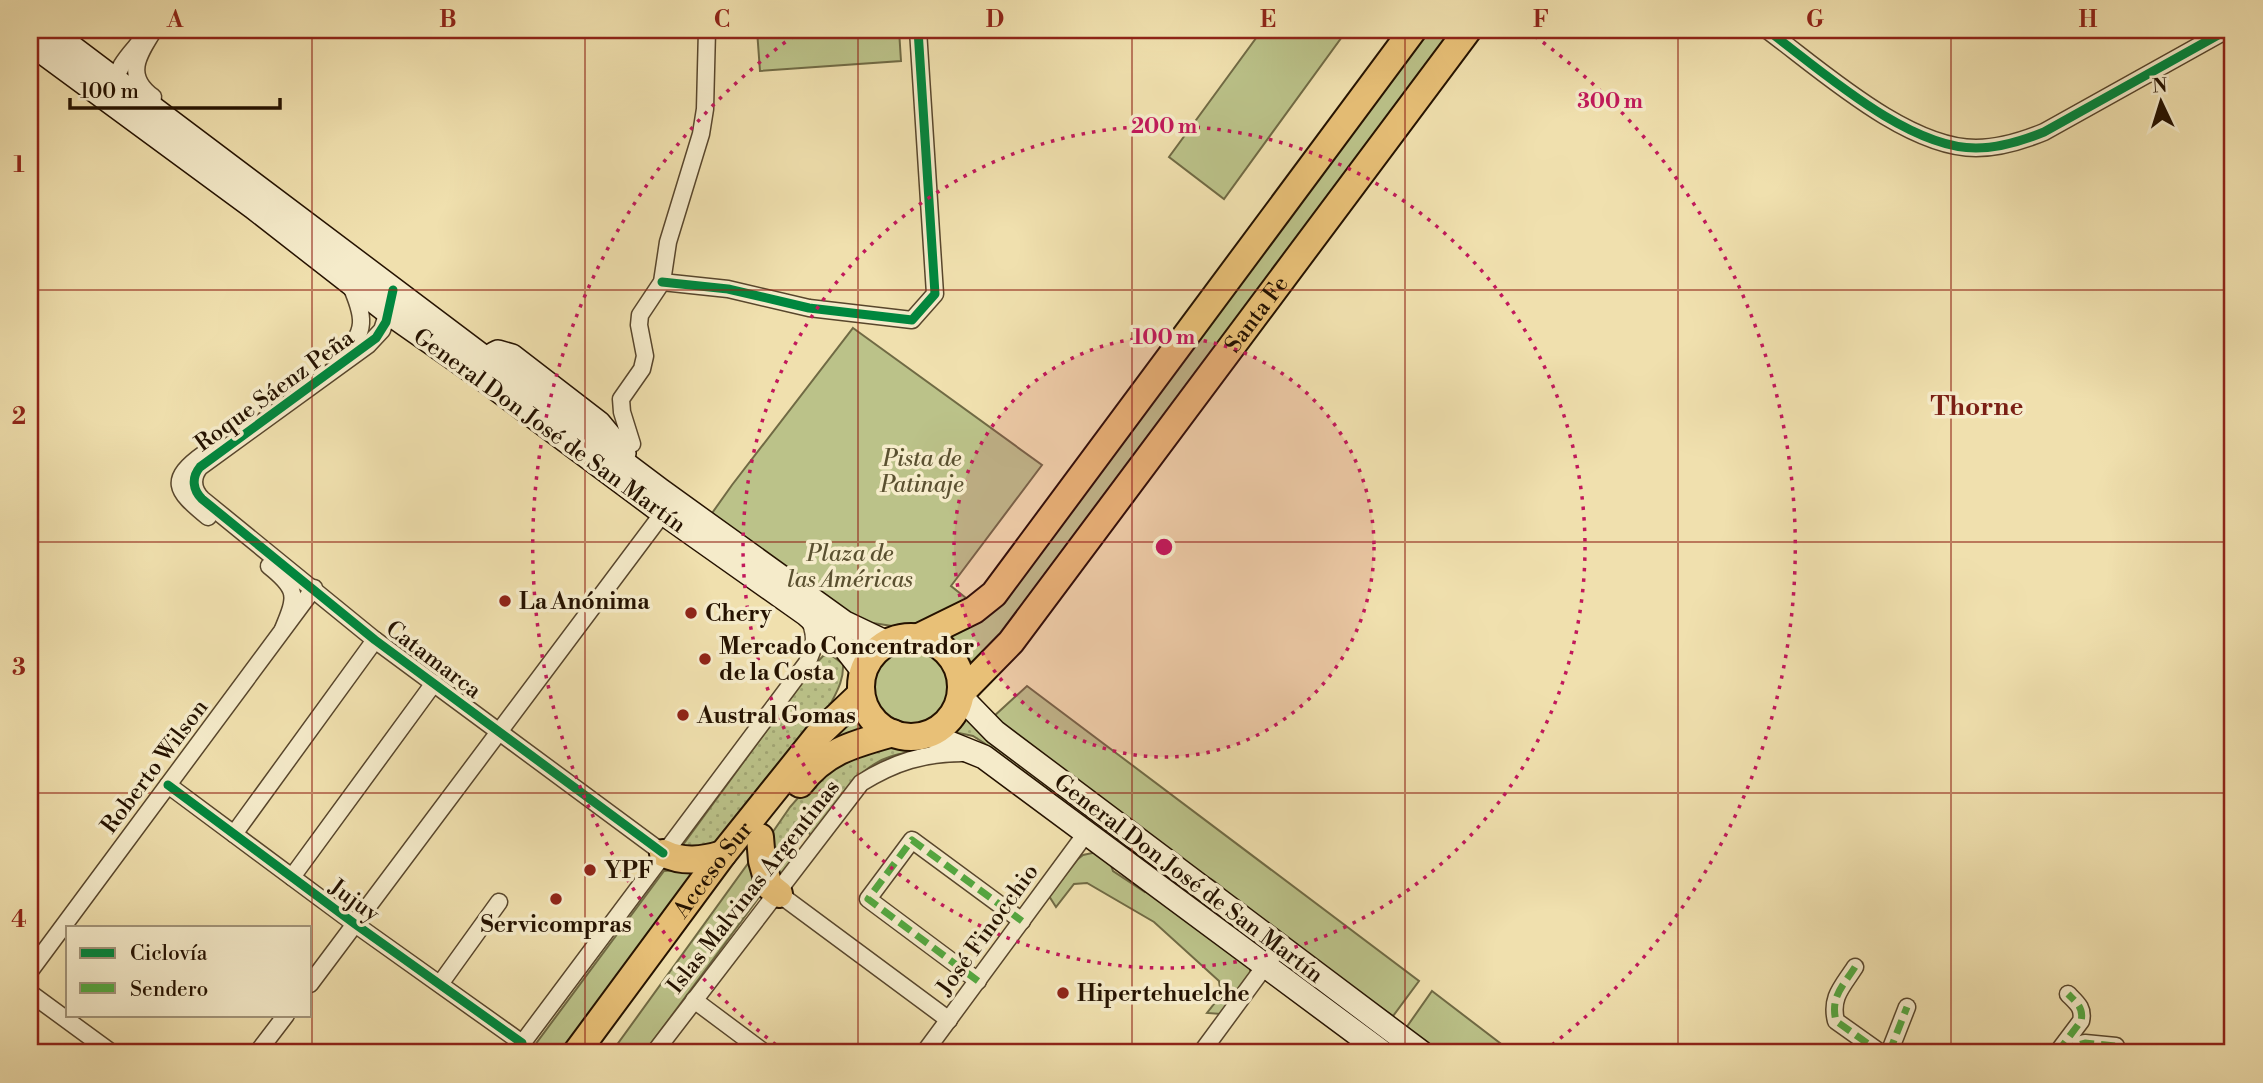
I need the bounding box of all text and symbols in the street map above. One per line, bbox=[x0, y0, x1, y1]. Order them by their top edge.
text: A bbox=[166, 6, 184, 34]
text: B bbox=[439, 6, 457, 34]
text: C bbox=[714, 6, 730, 34]
text: D bbox=[986, 6, 1004, 34]
text: E bbox=[1260, 6, 1276, 34]
text: F bbox=[1533, 6, 1549, 34]
text: G bbox=[1806, 6, 1824, 34]
text: H bbox=[2079, 6, 2098, 34]
scale bar bbox=[70, 66, 280, 110]
north arrow bbox=[2126, 66, 2196, 136]
text: N bbox=[2152, 74, 2168, 99]
text: 100 m bbox=[80, 79, 139, 105]
text: 300 m bbox=[1577, 89, 1643, 115]
text: 200 m bbox=[1131, 114, 1197, 140]
text: 1 bbox=[13, 151, 25, 179]
street label: Santa Fe bbox=[1219, 271, 1295, 358]
street label: General Don José de San Martín bbox=[408, 322, 691, 539]
street label: Roque Sáenz Peña bbox=[190, 324, 360, 458]
text: 100 m bbox=[1133, 325, 1195, 351]
district label: Thorne bbox=[1931, 391, 2023, 423]
text: 2 bbox=[12, 403, 26, 431]
park label: Pista de Patinaje bbox=[879, 445, 964, 499]
centre of rings bbox=[1152, 535, 1176, 559]
park label: Plaza de las Américas bbox=[787, 540, 913, 594]
place label: La Anónima bbox=[519, 588, 650, 616]
marker: La Anónima bbox=[497, 593, 513, 609]
place label: Chery bbox=[705, 600, 772, 628]
marker: Chery bbox=[683, 605, 699, 621]
street label: Catamarca bbox=[380, 615, 487, 705]
place label: Mercado Concentrador de la Costa bbox=[719, 633, 974, 687]
marker: Mercado Concentrador de la Costa bbox=[697, 651, 713, 667]
text: 3 bbox=[12, 654, 26, 682]
street label: Roberto Wilson bbox=[95, 694, 214, 839]
place label: Austral Gomas bbox=[696, 702, 856, 730]
marker: Austral Gomas bbox=[675, 707, 691, 723]
street label: General Don José de San Martín bbox=[1048, 768, 1329, 989]
street label: Islas Malvinas Argentinas bbox=[662, 774, 846, 999]
street label: Acceso Sur bbox=[667, 816, 759, 924]
place label: YPF bbox=[604, 857, 654, 885]
street label: José Finocchio bbox=[930, 858, 1045, 1002]
marker: YPF bbox=[582, 862, 598, 878]
street label: Jujuy bbox=[323, 873, 385, 929]
marker: Servicompras bbox=[548, 891, 564, 907]
text: 4 bbox=[11, 906, 27, 934]
place label: Servicompras bbox=[480, 911, 632, 939]
legend bbox=[66, 926, 312, 1016]
text: Ciclovía bbox=[130, 941, 208, 967]
text: Sendero bbox=[130, 977, 208, 1003]
place label: Hipertehuelche bbox=[1077, 980, 1250, 1008]
marker: Hipertehuelche bbox=[1055, 985, 1071, 1001]

